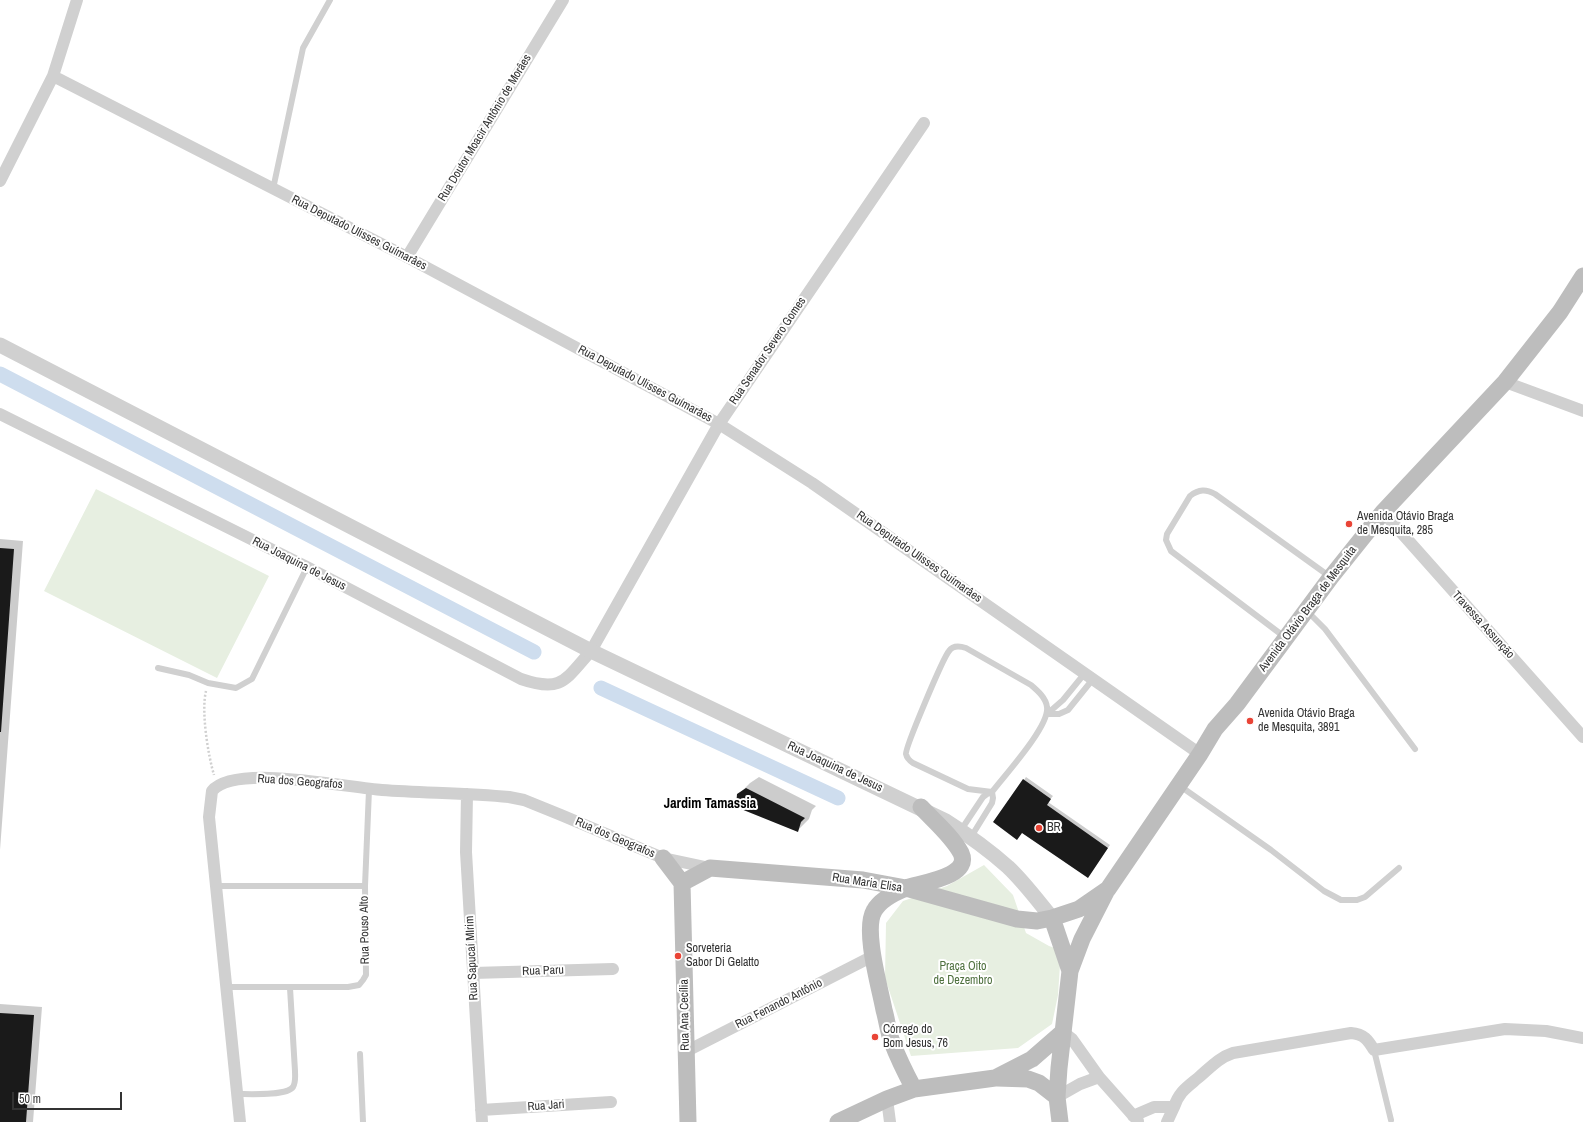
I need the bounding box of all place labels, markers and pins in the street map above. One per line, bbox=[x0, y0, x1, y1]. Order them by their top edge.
place label: Avenida Otávio Braga de Mesquita, 285 bbox=[1357, 510, 1454, 538]
marker: Avenida Otávio Braga de Mesquita, 285 bbox=[1344, 519, 1354, 529]
place label: Avenida Otávio Braga de Mesquita, 3891 bbox=[1258, 707, 1355, 735]
marker: Avenida Otávio Braga de Mesquita, 3891 bbox=[1245, 716, 1255, 726]
place label: BR bbox=[1047, 821, 1061, 835]
marker: BR bbox=[1034, 823, 1044, 833]
place label: Sorveteria Sabor Di Gelatto bbox=[686, 942, 759, 970]
marker: Sorveteria Sabor Di Gelatto bbox=[673, 951, 683, 961]
place label: Córrego do Bom Jesus, 76 bbox=[883, 1023, 948, 1051]
marker: Córrego do Bom Jesus, 76 bbox=[870, 1032, 880, 1042]

